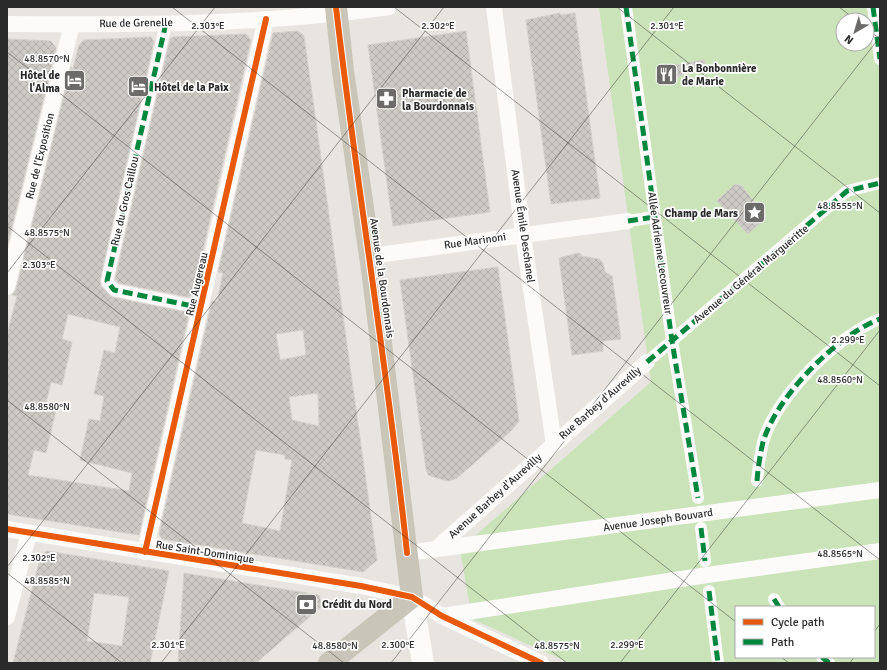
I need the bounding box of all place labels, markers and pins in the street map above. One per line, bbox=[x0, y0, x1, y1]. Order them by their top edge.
restaurant icon: La Bonbonnière de Marie bbox=[654, 61, 680, 87]
place label: La Bonbonnière de Marie bbox=[682, 62, 757, 88]
hotel icon: Hôtel de l'Alma bbox=[62, 68, 88, 94]
place label: Hôtel de l'Alma bbox=[20, 69, 61, 95]
hotel icon: Hôtel de la Paix bbox=[126, 74, 152, 100]
place label: Hôtel de la Paix bbox=[154, 81, 229, 94]
pharmacy icon: Pharmacie de la Bourdonnais bbox=[373, 86, 399, 112]
place label: Pharmacie de la Bourdonnais bbox=[402, 87, 474, 113]
place icon: Champ de Mars bbox=[741, 200, 767, 226]
place label: Champ de Mars bbox=[665, 207, 738, 220]
bank icon: Crédit du Nord bbox=[294, 591, 320, 617]
place label: Crédit du Nord bbox=[322, 598, 392, 611]

